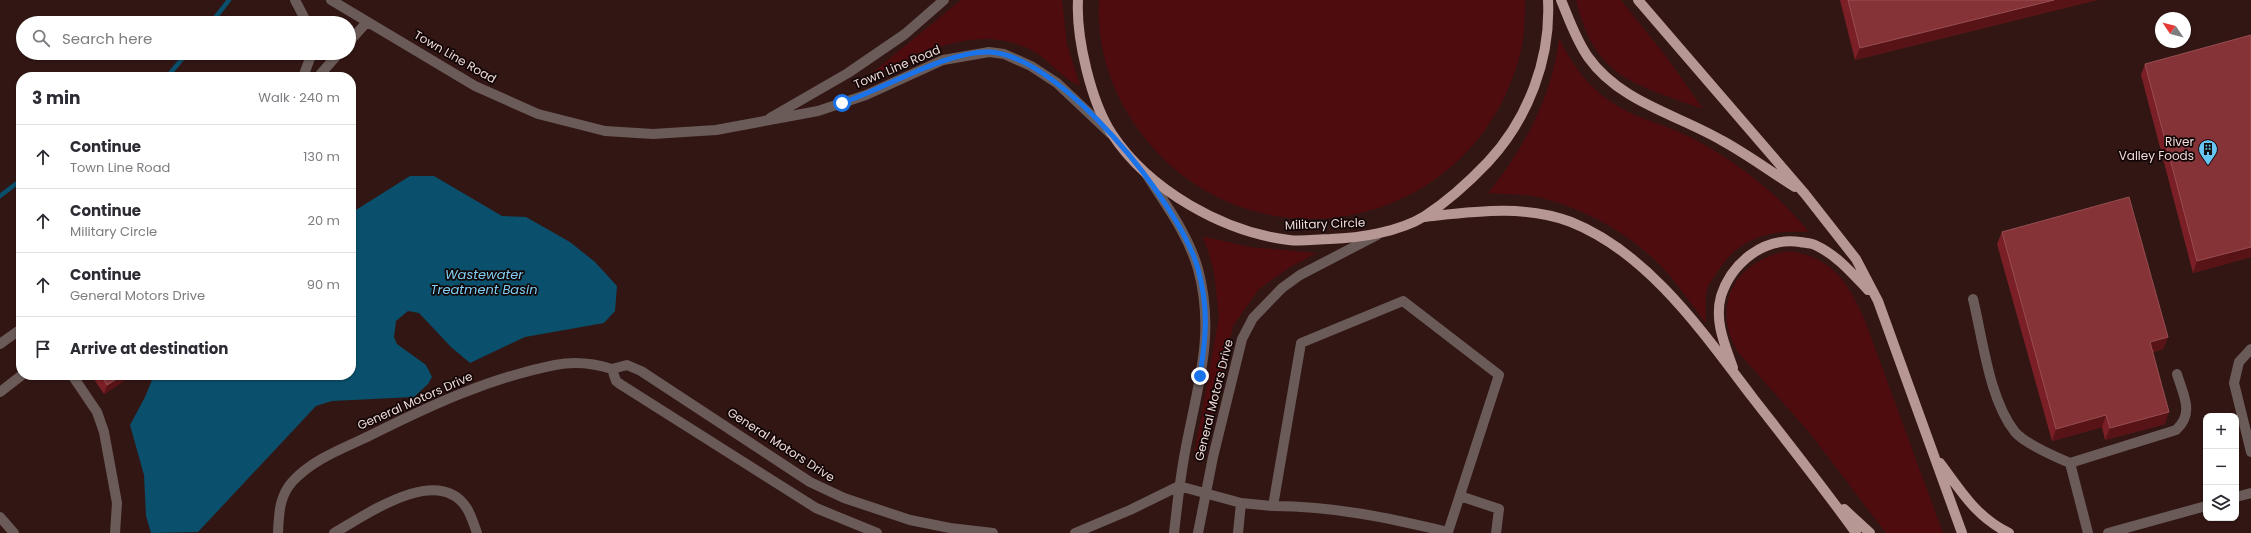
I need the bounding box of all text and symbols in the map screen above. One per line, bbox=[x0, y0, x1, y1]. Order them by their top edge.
north arrow bbox=[2155, 12, 2191, 48]
search box bbox=[16, 16, 356, 60]
street label: Town Line Road bbox=[411, 26, 500, 87]
icon: search bbox=[30, 27, 52, 49]
text: Search here bbox=[62, 28, 152, 49]
street label: Town Line Road bbox=[851, 41, 943, 92]
text: 3 min bbox=[32, 86, 80, 110]
text: Walk · 240 m bbox=[258, 88, 340, 107]
route start bbox=[833, 94, 851, 112]
place label: River Valley Foods bbox=[2119, 133, 2195, 164]
text: Continue bbox=[70, 136, 141, 157]
building icon: River Valley Foods bbox=[2197, 138, 2219, 166]
icon: ahead bbox=[32, 146, 54, 168]
text: 130 m bbox=[303, 147, 340, 166]
text: Town Line Road bbox=[70, 158, 170, 177]
text: Continue bbox=[70, 200, 141, 221]
icon: ahead bbox=[32, 210, 54, 232]
text: 20 m bbox=[307, 211, 340, 230]
street label: Military Circle bbox=[1284, 214, 1365, 233]
text: Military Circle bbox=[70, 222, 157, 241]
text: Continue bbox=[70, 264, 141, 285]
water label: Wastewater Treatment Basin bbox=[431, 265, 537, 299]
icon: ahead bbox=[32, 274, 54, 296]
text: 90 m bbox=[307, 275, 340, 294]
text: General Motors Drive bbox=[70, 286, 205, 305]
street label: General Motors Drive bbox=[1190, 337, 1237, 462]
icon: arrive bbox=[32, 338, 54, 360]
text: Arrive at destination bbox=[70, 338, 228, 359]
street label: General Motors Drive bbox=[354, 367, 475, 434]
route end bbox=[1191, 367, 1209, 385]
street label: General Motors Drive bbox=[724, 403, 838, 486]
map controls bbox=[2203, 413, 2239, 521]
button: + bbox=[2203, 413, 2239, 449]
button: − bbox=[2203, 449, 2239, 485]
button: layers bbox=[2203, 485, 2239, 521]

